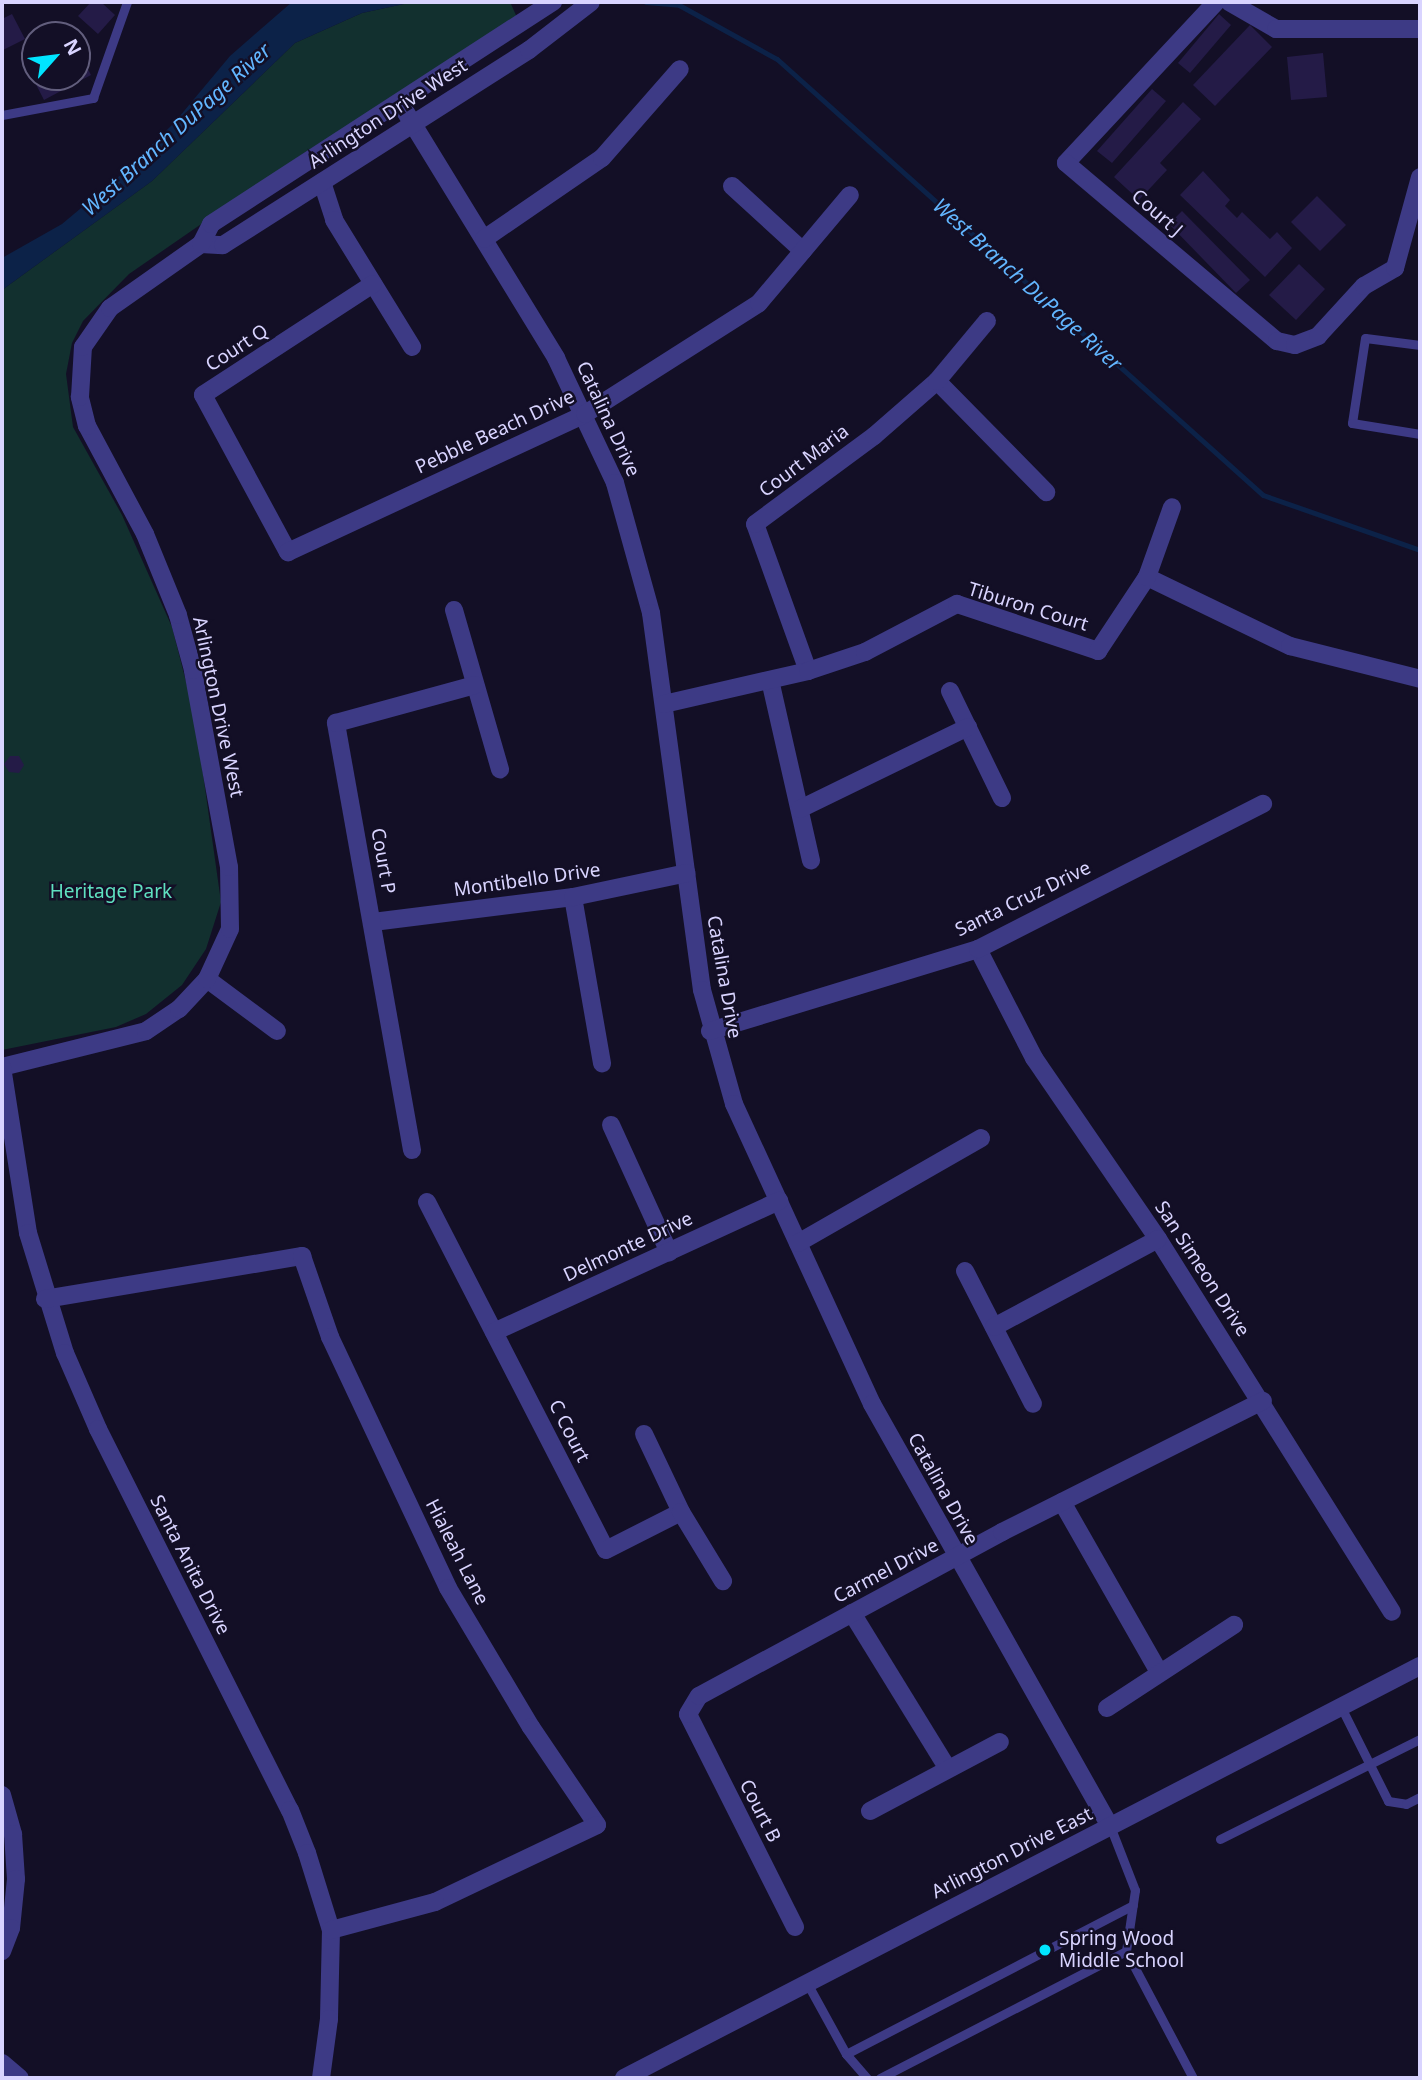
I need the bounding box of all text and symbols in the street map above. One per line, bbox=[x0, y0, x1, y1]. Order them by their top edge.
north arrow bbox=[21, 21, 91, 91]
text: N bbox=[58, 34, 88, 60]
water label: West Branch DuPage River bbox=[76, 38, 276, 220]
street label: Arlington Drive West bbox=[305, 54, 471, 174]
street label: Court J bbox=[1127, 185, 1187, 241]
water label: West Branch DuPage River bbox=[928, 193, 1128, 375]
street label: Court Q bbox=[202, 319, 272, 377]
street label: Catalina Drive bbox=[571, 358, 645, 480]
street label: Pebble Beach Drive bbox=[412, 385, 578, 479]
street label: Court Maria bbox=[755, 420, 853, 502]
street label: Tiburon Court bbox=[965, 578, 1091, 636]
street label: Arlington Drive West bbox=[188, 615, 248, 799]
street label: Court P bbox=[366, 826, 400, 896]
street label: Santa Cruz Drive bbox=[952, 856, 1094, 942]
street label: Montibello Drive bbox=[452, 858, 602, 902]
park label: Heritage Park bbox=[50, 881, 172, 903]
street label: Catalina Drive bbox=[702, 914, 746, 1040]
street label: San Simeon Drive bbox=[1150, 1197, 1254, 1341]
street label: Delmonte Drive bbox=[560, 1207, 696, 1287]
street label: C Court bbox=[544, 1396, 594, 1466]
street label: Catalina Drive bbox=[903, 1429, 983, 1549]
street label: Santa Anita Drive bbox=[145, 1491, 235, 1639]
street label: Hialeah Lane bbox=[421, 1495, 493, 1609]
street label: Carmel Drive bbox=[830, 1534, 942, 1608]
street label: Court B bbox=[735, 1776, 785, 1846]
street label: Arlington Drive East bbox=[928, 1803, 1096, 1903]
place label: Spring Wood Middle School bbox=[1059, 1928, 1184, 1972]
marker: Spring Wood Middle School bbox=[1037, 1942, 1053, 1958]

